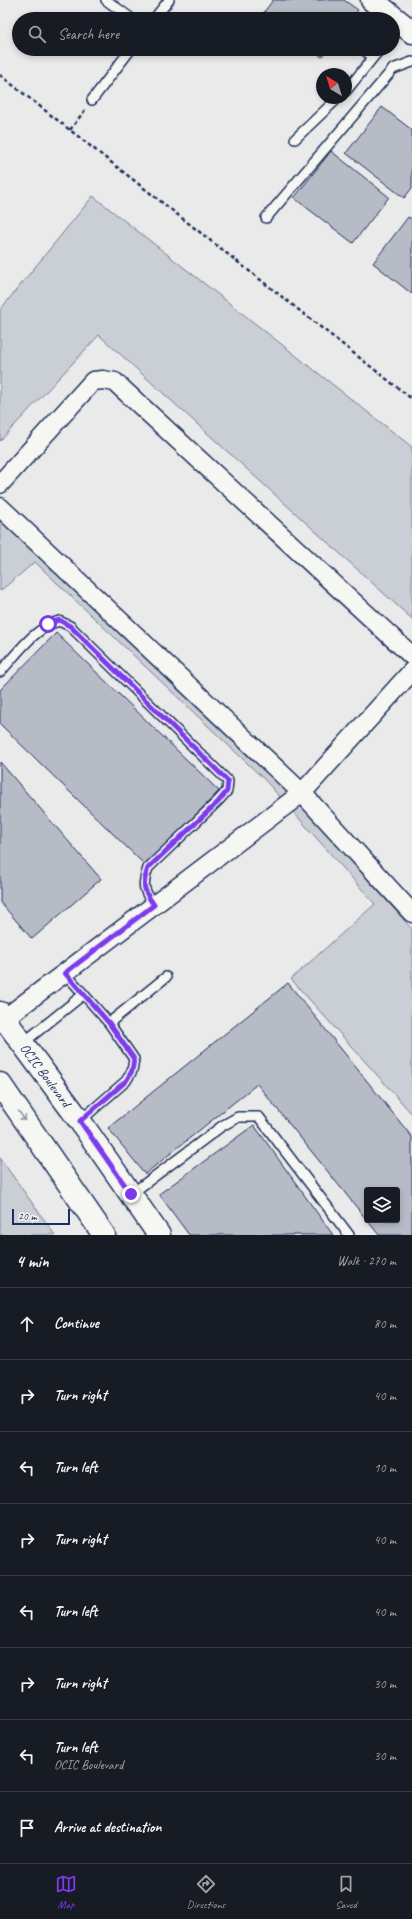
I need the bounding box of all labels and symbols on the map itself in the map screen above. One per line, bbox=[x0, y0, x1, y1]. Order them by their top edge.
north arrow bbox=[316, 68, 352, 104]
route start bbox=[39, 615, 57, 633]
street label: OCIC Boulevard bbox=[17, 1040, 76, 1112]
one-way arrow bbox=[18, 1110, 26, 1121]
route end bbox=[122, 1185, 140, 1203]
scale bar bbox=[12, 1207, 70, 1226]

